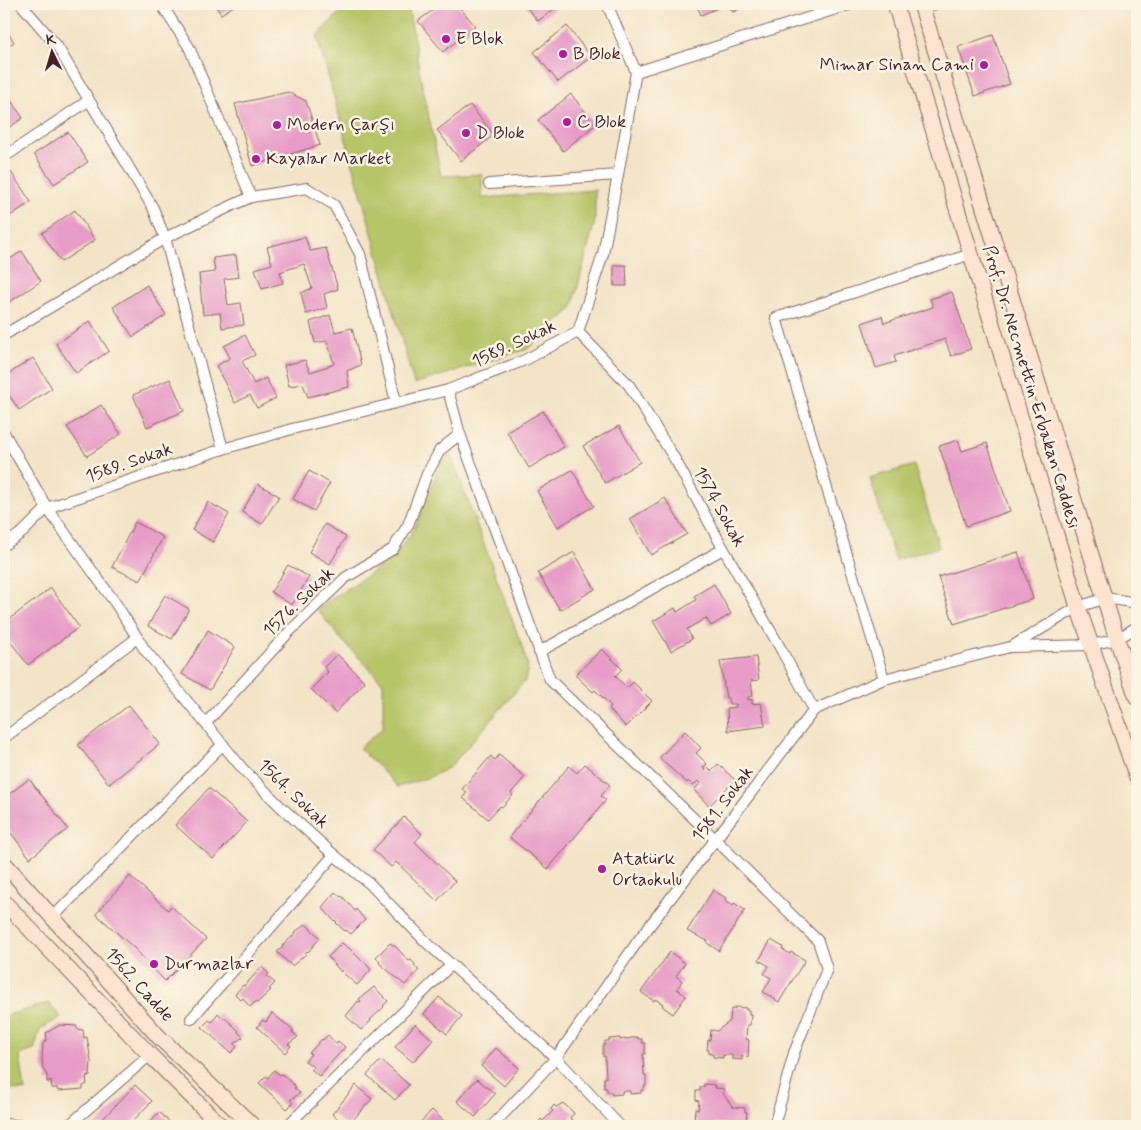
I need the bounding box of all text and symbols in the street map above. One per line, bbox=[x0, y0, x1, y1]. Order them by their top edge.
place label: E Blok bbox=[456, 27, 503, 51]
north arrow bbox=[28, 28, 78, 78]
text: K bbox=[45, 31, 58, 49]
marker: E Blok bbox=[440, 33, 452, 45]
place label: B Blok bbox=[573, 42, 621, 66]
marker: B Blok bbox=[557, 48, 569, 60]
place label: Mimar Sinan Cami bbox=[820, 53, 974, 77]
marker: Mimar Sinan Cami bbox=[978, 59, 990, 71]
place label: C Blok bbox=[577, 110, 626, 134]
place label: Modern Çarşı bbox=[287, 113, 395, 137]
marker: C Blok bbox=[561, 116, 573, 128]
marker: Modern Çarşı bbox=[271, 119, 283, 131]
place label: D Blok bbox=[476, 121, 525, 145]
marker: D Blok bbox=[460, 127, 472, 139]
place label: Kayalar Market bbox=[266, 147, 391, 171]
marker: Kayalar Market bbox=[250, 153, 262, 165]
street label: Prof. Dr. Necmettin Erbakan Caddesi bbox=[976, 243, 1086, 531]
street label: 1589. Sokak bbox=[468, 314, 560, 374]
street label: 1589. Sokak bbox=[82, 437, 176, 489]
street label: 1574 Sokak bbox=[687, 462, 751, 552]
street label: 1576. Sokak bbox=[258, 562, 340, 642]
street label: 1564. Sokak bbox=[252, 754, 334, 834]
street label: 1581. Sokak bbox=[686, 761, 760, 847]
place label: Atatürk Ortaokulu bbox=[612, 847, 682, 892]
marker: Atatürk Ortaokulu bbox=[596, 863, 608, 875]
street label: 1562. Cadde bbox=[99, 943, 179, 1027]
place label: Durmazlar bbox=[164, 952, 254, 976]
marker: Durmazlar bbox=[148, 958, 160, 970]

